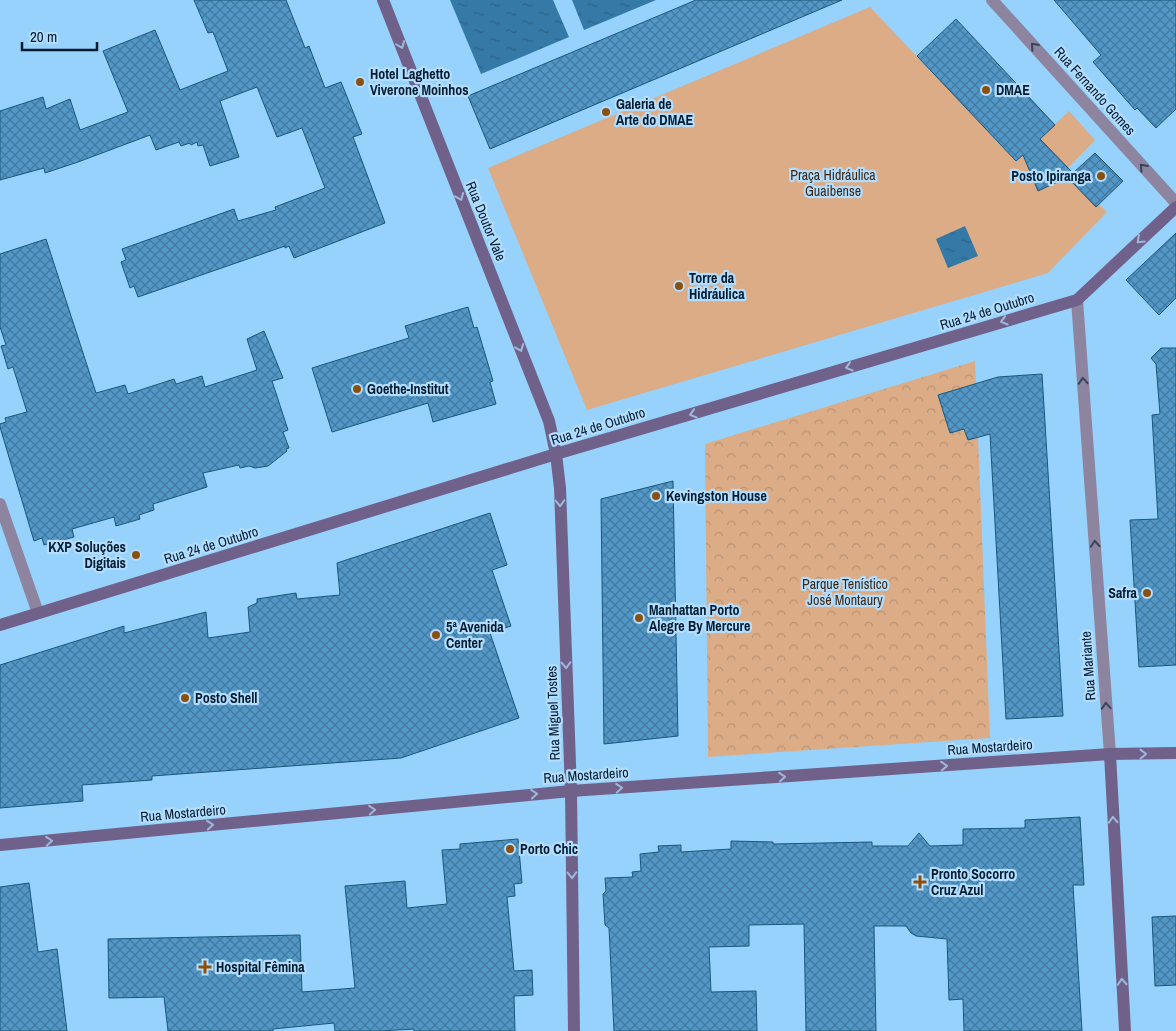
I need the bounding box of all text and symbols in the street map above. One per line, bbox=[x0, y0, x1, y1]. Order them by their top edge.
scale bar bbox=[22, 20, 98, 52]
text: 20 m bbox=[30, 26, 57, 47]
one-way arrow bbox=[395, 41, 405, 49]
one-way arrow bbox=[1031, 43, 1040, 52]
street label: Rua Fernando Gomes bbox=[1050, 43, 1140, 139]
place label: Hotel Laghetto Viverone Moinhos bbox=[370, 65, 469, 99]
marker: Hotel Laghetto Viverone Moinhos bbox=[354, 76, 366, 88]
place label: DMAE bbox=[996, 81, 1030, 99]
marker: DMAE bbox=[980, 84, 992, 96]
place label: Galeria de Arte do DMAE bbox=[616, 95, 694, 129]
marker: Galeria de Arte do DMAE bbox=[600, 106, 612, 118]
one-way arrow bbox=[1140, 163, 1149, 172]
park label: Praça Hidráulica Guaibense bbox=[790, 166, 876, 200]
place label: Posto Ipiranga bbox=[1011, 167, 1092, 185]
marker: Posto Ipiranga bbox=[1095, 170, 1107, 182]
street label: Rua Doutor Vale bbox=[462, 179, 510, 263]
one-way arrow bbox=[454, 192, 464, 200]
one-way arrow bbox=[1137, 234, 1146, 243]
place label: Torre da Hidráulica bbox=[689, 269, 745, 303]
marker: Torre da Hidráulica bbox=[673, 280, 685, 292]
street label: Rua 24 de Outubro bbox=[938, 288, 1036, 334]
one-way arrow bbox=[1001, 316, 1009, 326]
one-way arrow bbox=[514, 343, 524, 352]
one-way arrow bbox=[845, 362, 853, 372]
one-way arrow bbox=[1077, 377, 1088, 385]
place label: Goethe-Institut bbox=[367, 380, 449, 398]
marker: Goethe-Institut bbox=[351, 383, 363, 395]
street label: Rua 24 de Outubro bbox=[549, 403, 647, 449]
one-way arrow bbox=[689, 408, 697, 418]
place label: Kevingston House bbox=[666, 487, 767, 505]
marker: Kevingston House bbox=[650, 490, 662, 502]
one-way arrow bbox=[555, 499, 566, 507]
street label: Rua 24 de Outubro bbox=[162, 522, 260, 568]
place label: KXP Soluções Digitais bbox=[48, 538, 126, 572]
one-way arrow bbox=[1089, 539, 1100, 547]
marker: KXP Soluções Digitais bbox=[130, 549, 142, 561]
park label: Parque Tenístico José Montaury bbox=[802, 575, 888, 609]
place label: Safra bbox=[1108, 584, 1138, 602]
marker: Safra bbox=[1141, 587, 1153, 599]
place label: Manhattan Porto Alegre By Mercure bbox=[649, 601, 750, 635]
marker: Manhattan Porto Alegre By Mercure bbox=[633, 612, 645, 624]
place label: 5ª Avenida Center bbox=[446, 618, 504, 652]
marker: 5ª Avenida Center bbox=[430, 629, 442, 641]
street label: Rua Mariante bbox=[1077, 631, 1099, 701]
one-way arrow bbox=[561, 661, 572, 669]
street label: Rua Miguel Tostes bbox=[542, 665, 564, 761]
place label: Posto Shell bbox=[195, 689, 258, 707]
marker: Posto Shell bbox=[179, 692, 191, 704]
one-way arrow bbox=[1101, 701, 1112, 709]
street label: Rua Mostardeiro bbox=[947, 735, 1033, 759]
one-way arrow bbox=[1139, 748, 1147, 759]
one-way arrow bbox=[940, 760, 948, 771]
street label: Rua Mostardeiro bbox=[543, 763, 629, 787]
one-way arrow bbox=[778, 771, 786, 782]
one-way arrow bbox=[616, 782, 624, 793]
one-way arrow bbox=[530, 789, 538, 800]
street label: Rua Mostardeiro bbox=[140, 800, 226, 826]
one-way arrow bbox=[368, 805, 376, 816]
one-way arrow bbox=[1108, 816, 1119, 824]
one-way arrow bbox=[207, 820, 215, 831]
one-way arrow bbox=[45, 835, 53, 846]
place label: Porto Chic bbox=[520, 840, 578, 858]
marker: Porto Chic bbox=[504, 843, 516, 855]
place label: Pronto Socorro Cruz Azul bbox=[931, 865, 1015, 899]
one-way arrow bbox=[567, 872, 577, 879]
marker: Pronto Socorro Cruz Azul bbox=[913, 875, 927, 889]
place label: Hospital Fêmina bbox=[216, 958, 305, 976]
marker: Hospital Fêmina bbox=[198, 960, 212, 974]
one-way arrow bbox=[1117, 978, 1128, 986]

